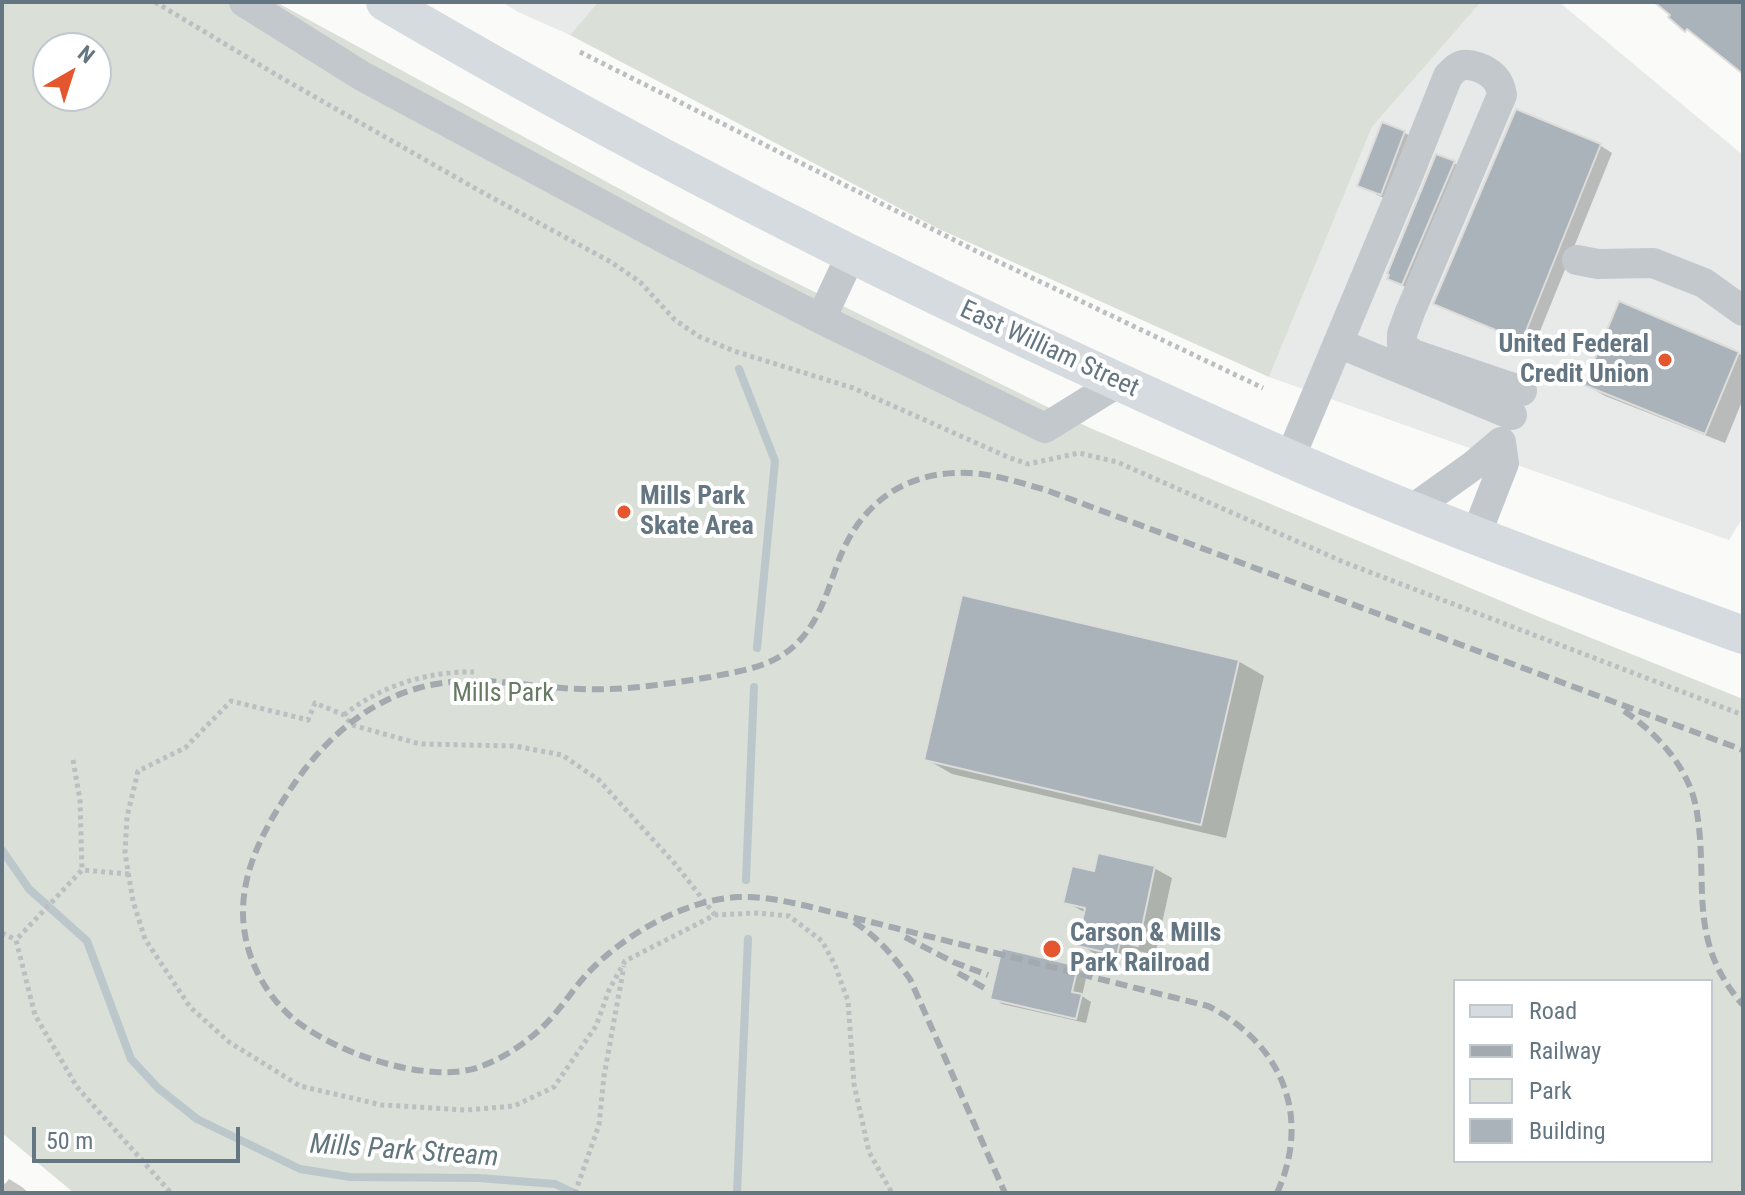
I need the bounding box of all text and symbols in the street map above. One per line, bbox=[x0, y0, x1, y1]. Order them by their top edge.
north arrow bbox=[32, 32, 112, 112]
text: N bbox=[73, 41, 99, 68]
street label: East William Street bbox=[955, 295, 1143, 405]
place label: United Federal Credit Union bbox=[1499, 329, 1649, 390]
marker: United Federal Credit Union bbox=[1656, 351, 1674, 369]
place label: Mills Park Skate Area bbox=[640, 481, 754, 542]
marker: Mills Park Skate Area bbox=[615, 503, 633, 521]
park label: Mills Park bbox=[452, 678, 554, 710]
place label: Carson & Mills Park Railroad bbox=[1070, 918, 1221, 980]
marker: Carson & Mills Park Railroad bbox=[1041, 938, 1063, 960]
legend bbox=[1453, 979, 1713, 1163]
text: Road bbox=[1529, 997, 1577, 1025]
text: Railway bbox=[1529, 1037, 1601, 1065]
text: Park bbox=[1529, 1077, 1572, 1105]
scale bar bbox=[36, 1111, 244, 1161]
text: Building bbox=[1529, 1117, 1606, 1145]
text: 50 m bbox=[46, 1127, 93, 1155]
water label: Mills Park Stream bbox=[309, 1129, 499, 1175]

